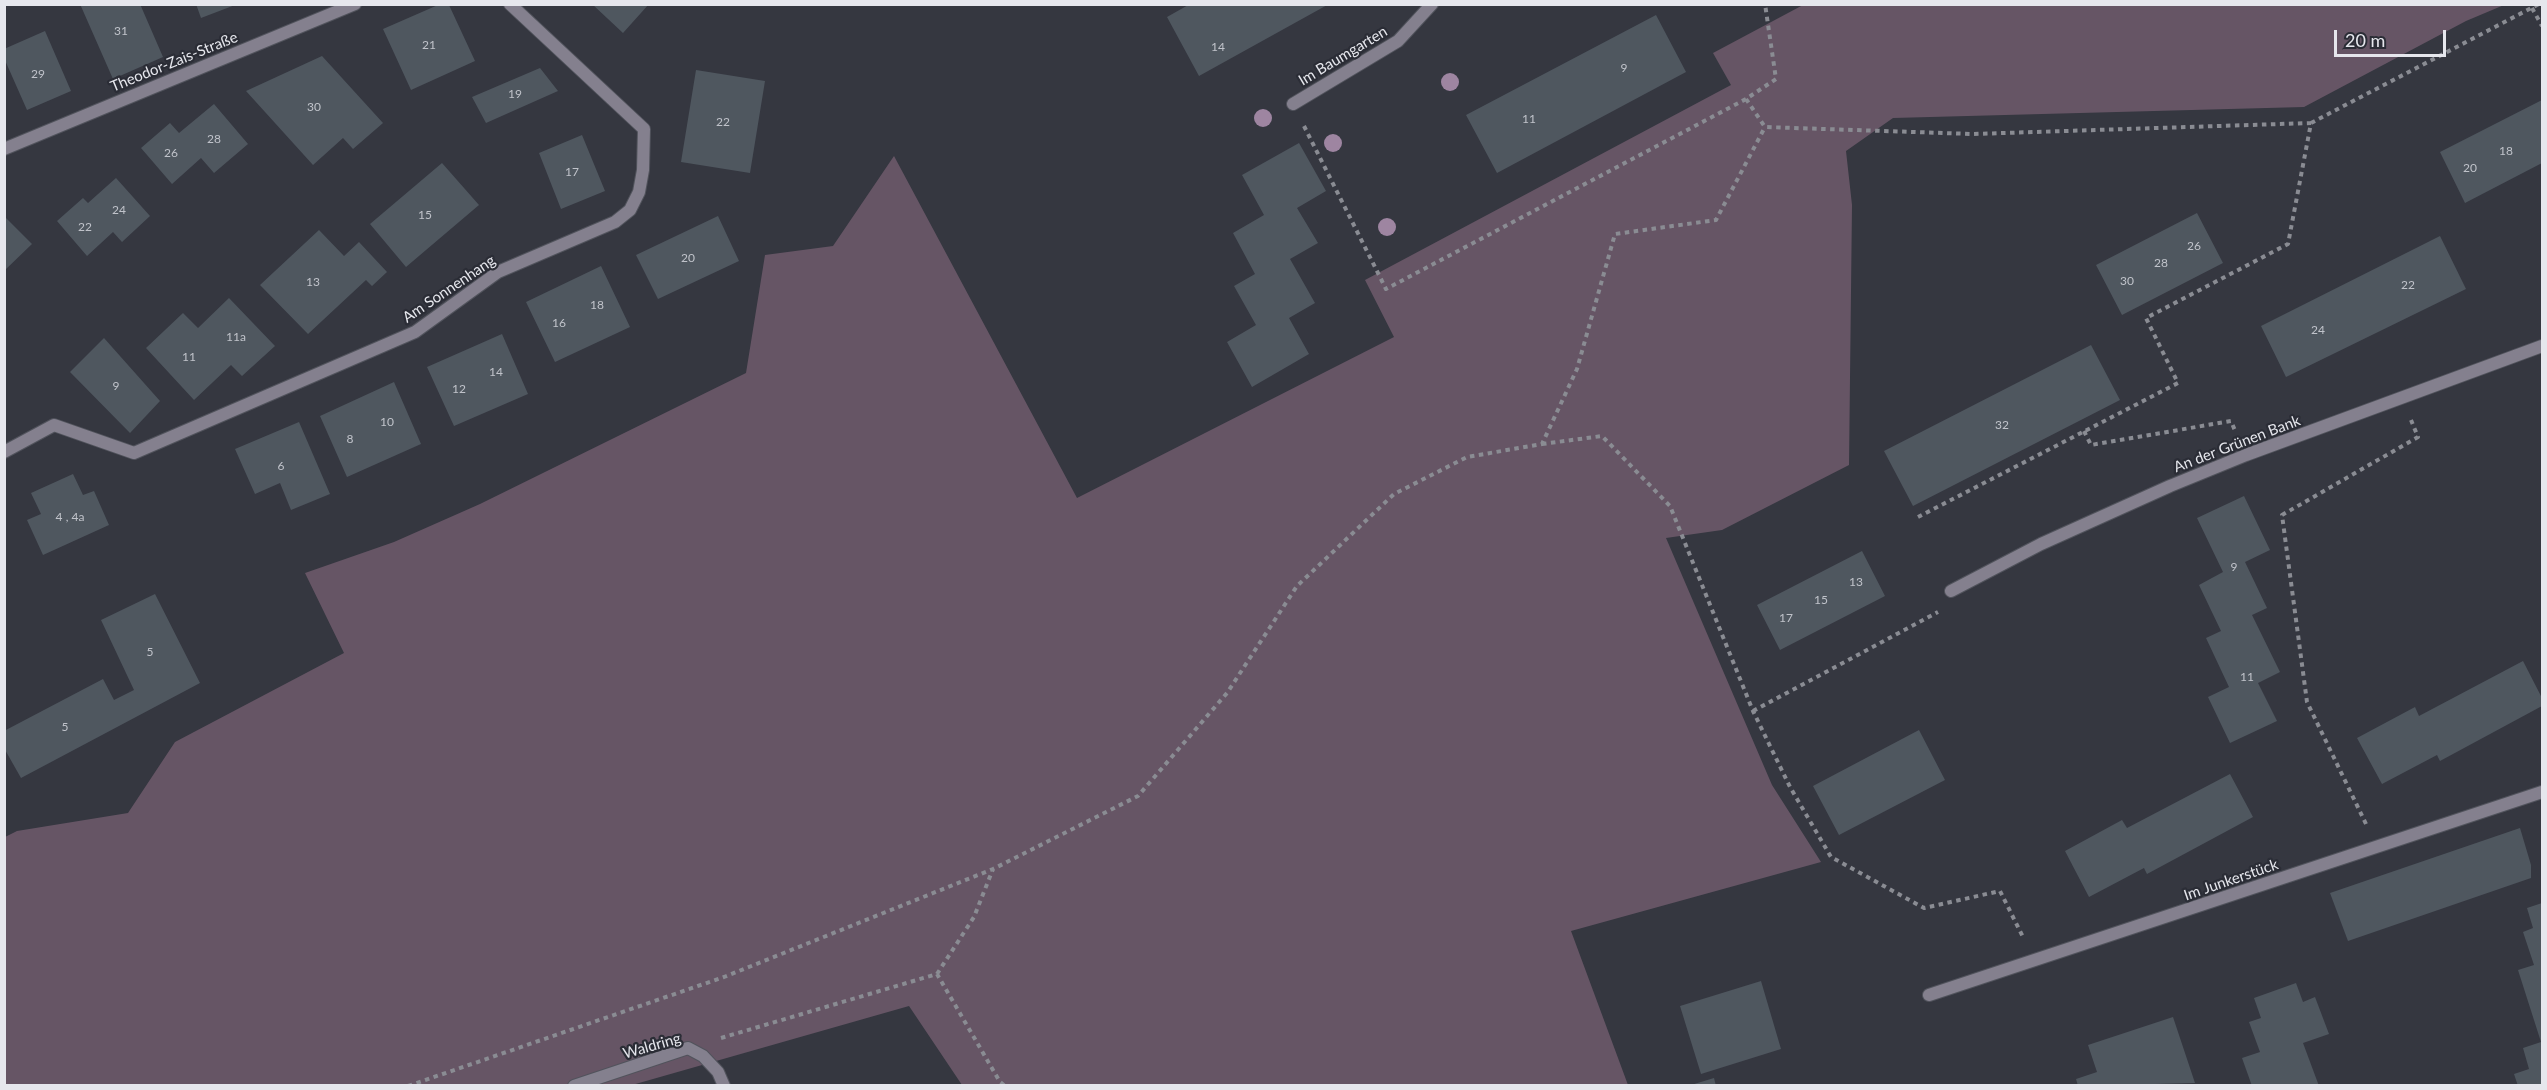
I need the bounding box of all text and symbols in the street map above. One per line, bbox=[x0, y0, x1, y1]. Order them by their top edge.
scale bar bbox=[2337, 18, 2450, 56]
street label: Im Baumgarten bbox=[1295, 22, 1391, 90]
house number: 31 bbox=[114, 24, 128, 38]
street label: Theodor-Zais-Straße bbox=[108, 28, 240, 96]
text: 20 m bbox=[2345, 29, 2385, 51]
house number: 21 bbox=[422, 38, 436, 52]
house number: 14 bbox=[1211, 40, 1225, 54]
house number: 9 bbox=[1621, 61, 1627, 75]
house number: 29 bbox=[31, 67, 45, 81]
house number: 19 bbox=[508, 87, 522, 101]
house number: 30 bbox=[307, 100, 321, 114]
house number: 11 bbox=[1522, 112, 1536, 126]
house number: 22 bbox=[716, 115, 730, 129]
house number: 28 bbox=[207, 132, 221, 146]
house number: 18 bbox=[2499, 144, 2513, 158]
house number: 26 bbox=[164, 146, 178, 160]
house number: 20 bbox=[2463, 161, 2477, 175]
house number: 17 bbox=[565, 165, 579, 179]
house number: 24 bbox=[112, 203, 126, 217]
house number: 15 bbox=[418, 208, 432, 222]
house number: 22 bbox=[78, 220, 92, 234]
house number: 26 bbox=[2187, 239, 2201, 253]
street label: Am Sonnenhang bbox=[399, 251, 499, 327]
house number: 20 bbox=[681, 251, 695, 265]
house number: 28 bbox=[2154, 256, 2168, 270]
house number: 30 bbox=[2120, 274, 2134, 288]
house number: 13 bbox=[306, 275, 320, 289]
house number: 22 bbox=[2401, 278, 2415, 292]
house number: 18 bbox=[590, 298, 604, 312]
house number: 16 bbox=[552, 316, 566, 330]
house number: 24 bbox=[2311, 323, 2325, 337]
house number: 11a bbox=[226, 330, 246, 344]
house number: 11 bbox=[182, 350, 196, 364]
house number: 14 bbox=[489, 365, 503, 379]
house number: 9 bbox=[113, 379, 119, 393]
house number: 12 bbox=[452, 382, 466, 396]
street label: An der Grünen Bank bbox=[2171, 412, 2303, 476]
house number: 10 bbox=[380, 415, 394, 429]
house number: 32 bbox=[1995, 418, 2009, 432]
house number: 8 bbox=[347, 432, 353, 446]
house number: 6 bbox=[278, 459, 284, 473]
house number: 4 , 4a bbox=[56, 510, 84, 524]
house number: 9 bbox=[2231, 560, 2237, 574]
house number: 13 bbox=[1849, 575, 1863, 589]
house number: 15 bbox=[1814, 593, 1828, 607]
house number: 17 bbox=[1779, 611, 1793, 625]
house number: 5 bbox=[147, 645, 153, 659]
house number: 11 bbox=[2240, 670, 2254, 684]
house number: 5 bbox=[62, 720, 68, 734]
street label: Im Junkerstück bbox=[2181, 855, 2281, 905]
street label: Waldring bbox=[621, 1029, 683, 1063]

